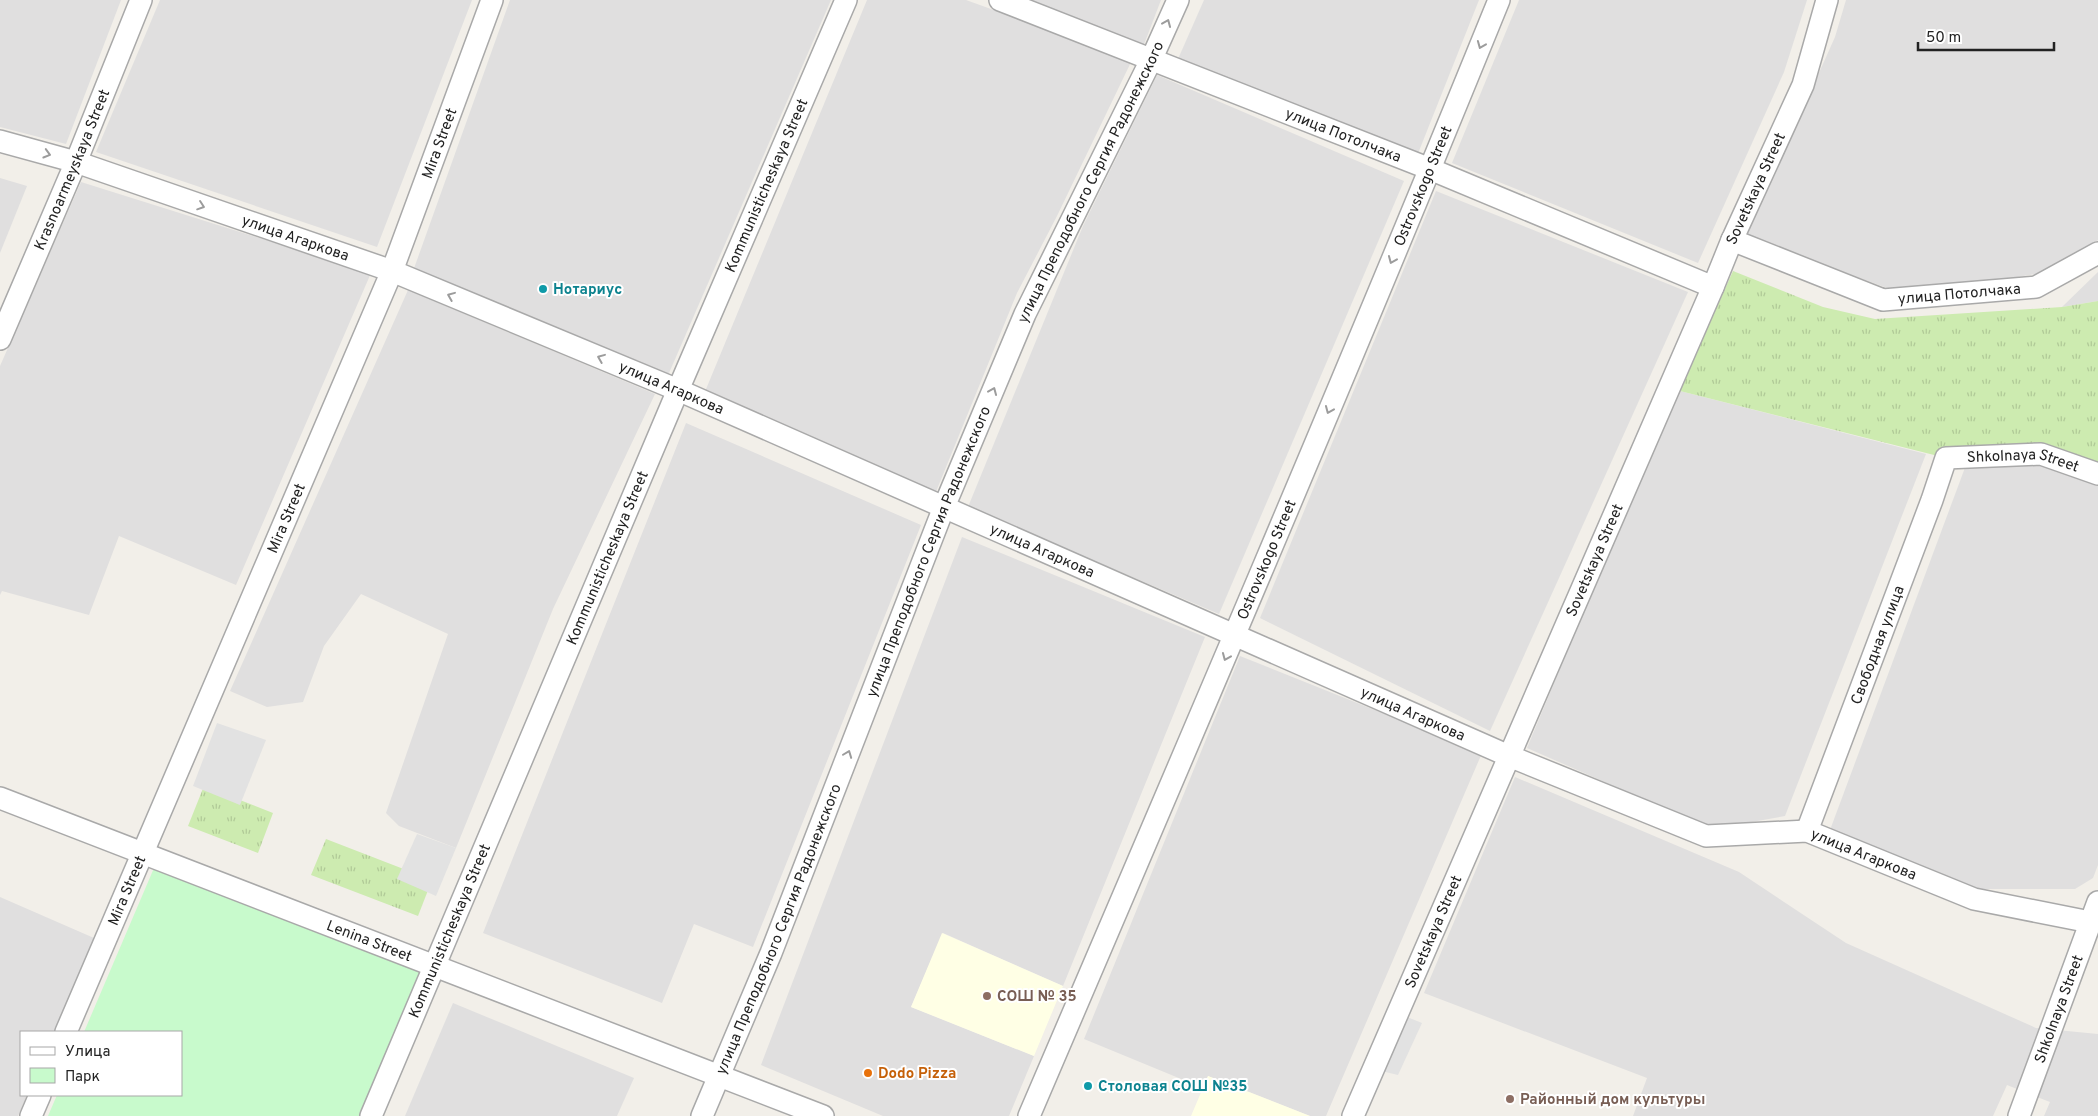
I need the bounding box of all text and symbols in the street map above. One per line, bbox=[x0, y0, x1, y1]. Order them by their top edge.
one-way arrow bbox=[1161, 19, 1172, 28]
scale bar bbox=[1918, 20, 2054, 52]
text: 50 m bbox=[1926, 29, 1961, 48]
street label: улица Преподобного Сергия Радонежского bbox=[1014, 39, 1169, 326]
one-way arrow bbox=[1476, 40, 1487, 49]
street label: Krasnoarmeyskaya Street bbox=[31, 87, 115, 254]
street label: Kommunisticheskaya Street bbox=[722, 96, 813, 276]
street label: улица Потолчака bbox=[1282, 105, 1404, 168]
street label: Mira Street bbox=[419, 106, 462, 182]
street label: Ostrovskogo Street bbox=[1391, 124, 1457, 250]
street label: Sovetskaya Street bbox=[1723, 130, 1791, 248]
one-way arrow bbox=[42, 149, 51, 159]
one-way arrow bbox=[196, 200, 205, 210]
street label: улица Агаркова bbox=[239, 212, 351, 266]
one-way arrow bbox=[1388, 255, 1399, 264]
street label: улица Потолчака bbox=[1897, 280, 2022, 310]
place label: Нотариус bbox=[553, 281, 622, 300]
marker: Нотариус bbox=[537, 283, 549, 295]
one-way arrow bbox=[447, 291, 456, 302]
one-way arrow bbox=[597, 353, 606, 364]
street label: улица Агаркова bbox=[615, 358, 726, 420]
one-way arrow bbox=[987, 388, 997, 396]
street label: улица Преподобного Сергия Радонежского bbox=[863, 404, 996, 701]
one-way arrow bbox=[1325, 405, 1336, 414]
street label: Shkolnaya Street bbox=[1967, 446, 2081, 478]
street label: Kommunisticheskaya Street bbox=[563, 468, 654, 648]
street label: Mira Street bbox=[264, 481, 311, 557]
street label: Ostrovskogo Street bbox=[1234, 497, 1302, 623]
street label: Sovetskaya Street bbox=[1563, 501, 1629, 620]
street label: улица Агаркова bbox=[986, 520, 1097, 583]
street label: Свободная улица bbox=[1848, 583, 1910, 707]
one-way arrow bbox=[1221, 652, 1232, 661]
street label: улица Агаркова bbox=[1357, 684, 1468, 746]
one-way arrow bbox=[842, 750, 853, 759]
street label: улица Преподобного Сергия Радонежского bbox=[713, 781, 847, 1078]
street label: улица Агаркова bbox=[1808, 826, 1919, 886]
street label: Kommunisticheskaya Street bbox=[405, 841, 496, 1021]
street label: Mira Street bbox=[105, 853, 151, 929]
street label: Sovetskaya Street bbox=[1402, 873, 1467, 992]
street label: Lenina Street bbox=[323, 917, 414, 967]
street label: Shkolnaya Street bbox=[2031, 953, 2089, 1066]
place label: СОШ № 35 bbox=[997, 988, 1077, 1007]
marker: СОШ № 35 bbox=[981, 990, 993, 1002]
legend bbox=[20, 1031, 182, 1096]
text: Улица bbox=[65, 1043, 110, 1062]
place label: Dodo Pizza bbox=[878, 1065, 956, 1084]
marker: Dodo Pizza bbox=[862, 1067, 874, 1079]
text: Парк bbox=[65, 1068, 100, 1087]
place label: Столовая СОШ №35 bbox=[1098, 1078, 1247, 1097]
marker: Столовая СОШ №35 bbox=[1082, 1080, 1094, 1092]
place label: Районный дом культуры bbox=[1520, 1091, 1705, 1110]
marker: Районный дом культуры bbox=[1504, 1093, 1516, 1105]

